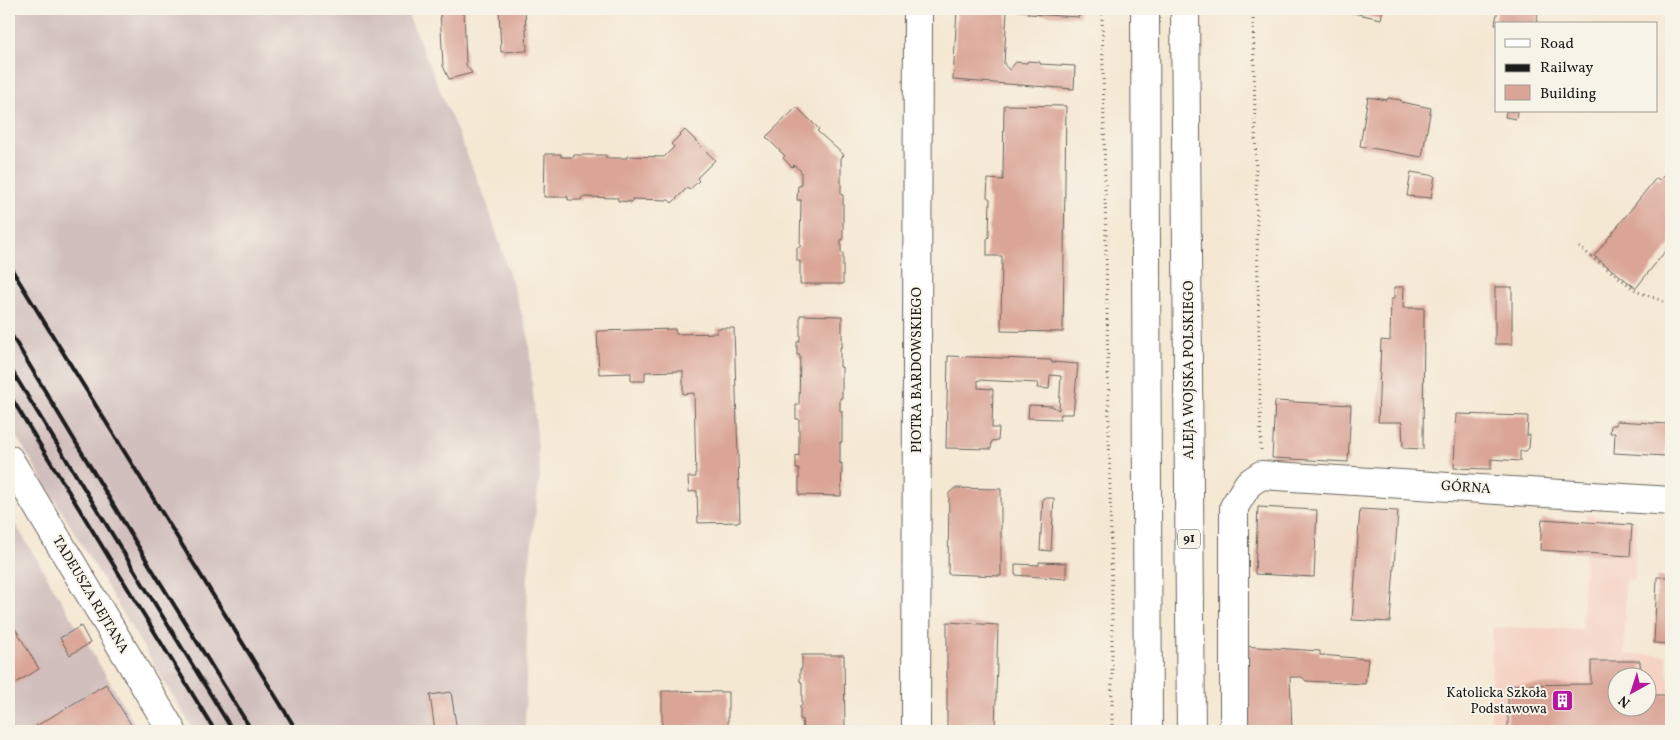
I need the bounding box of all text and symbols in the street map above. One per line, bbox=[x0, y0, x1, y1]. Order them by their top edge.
legend bbox=[1495, 22, 1658, 112]
text: Road bbox=[1540, 34, 1574, 55]
text: Railway bbox=[1540, 58, 1593, 79]
text: Building bbox=[1540, 84, 1597, 105]
street label: ALEJA WOJSKA POLSKIEGO bbox=[1180, 281, 1199, 459]
street label: PIOTRA BARDOWSKIEGO bbox=[908, 287, 927, 453]
street label: GÓRNA bbox=[1440, 476, 1492, 499]
road number: 91 bbox=[1178, 530, 1200, 548]
street label: TADEUSZA REJTANA bbox=[47, 533, 133, 657]
north arrow bbox=[1608, 668, 1658, 718]
place label: Katolicka Szkoła Podstawowa bbox=[1446, 684, 1547, 719]
building icon: Katolicka Szkoła Podstawowa bbox=[1551, 689, 1575, 713]
text: N bbox=[1615, 690, 1635, 712]

